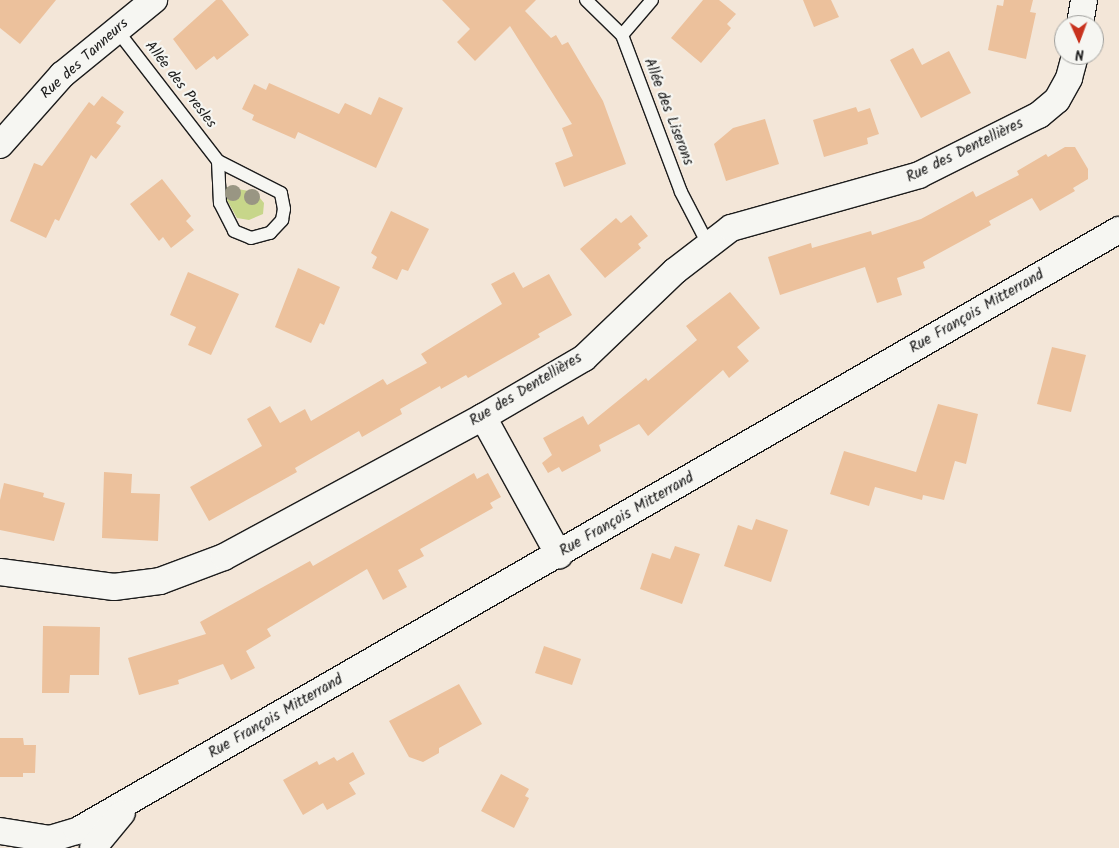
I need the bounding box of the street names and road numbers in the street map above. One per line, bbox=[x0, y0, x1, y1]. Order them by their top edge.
street label: Rue des Tanneurs bbox=[37, 15, 133, 103]
street label: Allée des Presles bbox=[140, 38, 220, 132]
street label: Allée des Liserons bbox=[639, 56, 697, 168]
street label: Rue des Dentellières bbox=[904, 115, 1026, 187]
street label: Rue François Mitterrand bbox=[907, 266, 1047, 358]
street label: Rue des Dentellières bbox=[467, 349, 585, 431]
street label: Rue François Mitterrand bbox=[557, 469, 697, 561]
street label: Rue François Mitterrand bbox=[206, 671, 346, 763]

